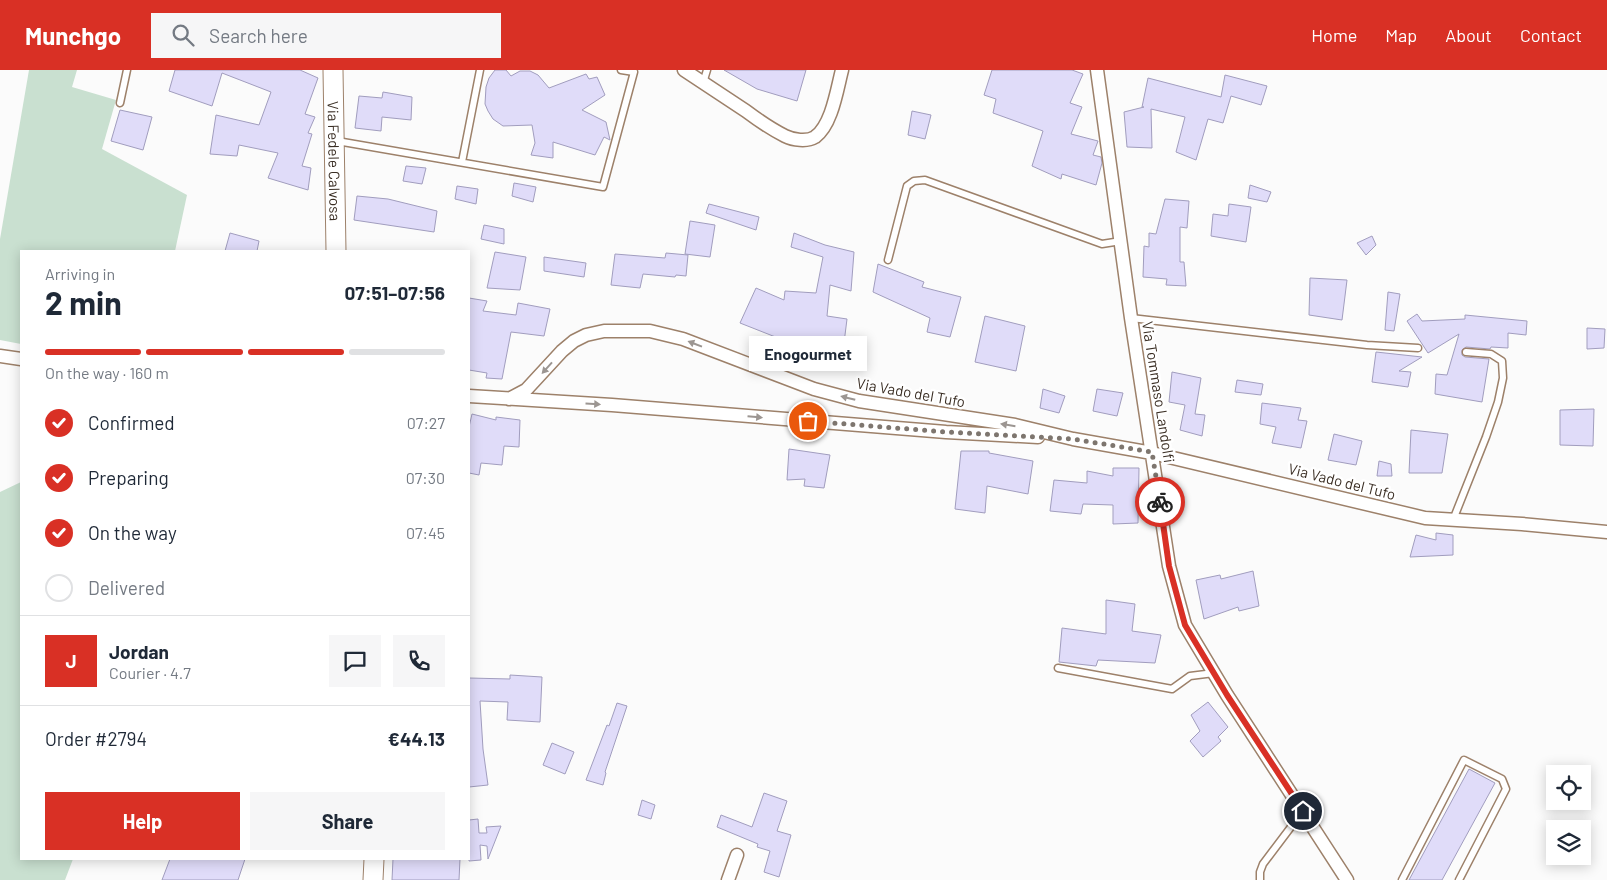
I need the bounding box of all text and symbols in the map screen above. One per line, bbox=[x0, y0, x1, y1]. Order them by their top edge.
search box bbox=[151, 13, 501, 58]
text: Munchgo bbox=[25, 21, 121, 50]
icon: search bbox=[169, 21, 197, 49]
text: Search here bbox=[209, 24, 308, 47]
text: Home bbox=[1311, 24, 1357, 46]
text: Map bbox=[1385, 24, 1417, 46]
text: About bbox=[1445, 24, 1492, 46]
text: Contact bbox=[1520, 24, 1582, 46]
street label: Via Fedele Calvosa bbox=[325, 101, 345, 221]
text: Arriving in bbox=[45, 264, 115, 283]
text: 07:51–07:56 bbox=[344, 281, 445, 304]
text: 2 min bbox=[45, 283, 122, 321]
street label: Via Tommaso Landolfi bbox=[1139, 320, 1179, 464]
callout: Enogourmet bbox=[749, 336, 867, 371]
one-way arrow bbox=[688, 339, 702, 347]
text: Enogourmet bbox=[764, 344, 852, 363]
one-way arrow bbox=[541, 361, 553, 373]
text: On the way · 160 m bbox=[45, 363, 169, 382]
street label: Via Vado del Tufo bbox=[855, 374, 967, 410]
one-way arrow bbox=[840, 394, 855, 402]
pin bbox=[787, 400, 829, 442]
one-way arrow bbox=[585, 401, 601, 409]
icon: bag bbox=[794, 407, 822, 435]
icon: check bbox=[45, 409, 73, 437]
text: Confirmed bbox=[88, 411, 175, 434]
text: 07:27 bbox=[407, 413, 445, 432]
one-way arrow bbox=[747, 413, 763, 421]
one-way arrow bbox=[1000, 420, 1016, 428]
street label: Via Vado del Tufo bbox=[1287, 459, 1397, 503]
icon: check bbox=[45, 464, 73, 492]
text: Preparing bbox=[88, 466, 169, 489]
text: 07:30 bbox=[406, 468, 445, 487]
courier bbox=[1135, 477, 1185, 527]
icon: bike bbox=[1146, 488, 1174, 516]
icon: check bbox=[45, 519, 73, 547]
text: On the way bbox=[88, 521, 177, 544]
text: 07:45 bbox=[406, 523, 445, 542]
text: Delivered bbox=[88, 576, 165, 599]
button: chat bbox=[329, 635, 381, 687]
button: phone bbox=[393, 635, 445, 687]
text: Jordan bbox=[109, 640, 169, 663]
text: J bbox=[65, 649, 77, 672]
text: Courier · 4.7 bbox=[109, 663, 191, 682]
text: Order #2794 bbox=[45, 727, 147, 750]
text: €44.13 bbox=[388, 727, 445, 750]
map controls bbox=[1546, 765, 1591, 865]
button: locate bbox=[1546, 765, 1591, 810]
pin bbox=[1282, 790, 1324, 832]
button: Help bbox=[45, 792, 240, 850]
button: Share bbox=[250, 792, 445, 850]
icon: home bbox=[1289, 797, 1317, 825]
button: layers bbox=[1546, 820, 1591, 865]

